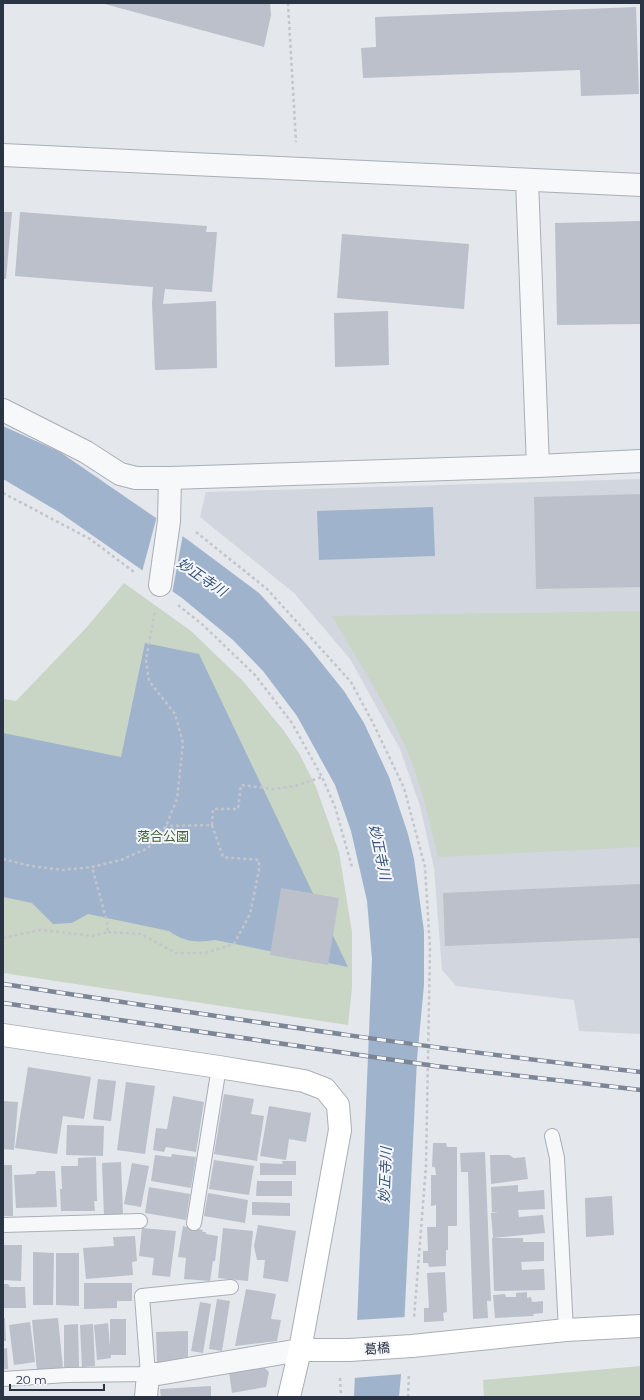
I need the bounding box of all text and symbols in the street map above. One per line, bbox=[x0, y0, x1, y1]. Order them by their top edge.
water label: 妙正寺川 bbox=[174, 554, 232, 601]
water label: 妙正寺川 bbox=[365, 823, 395, 883]
park label: 落合公園 bbox=[137, 828, 189, 844]
water label: 妙正寺川 bbox=[375, 1145, 395, 1203]
street label: 葛橋 bbox=[363, 1339, 391, 1357]
scale bar bbox=[10, 1366, 104, 1392]
text: 20 m bbox=[16, 1372, 47, 1387]

